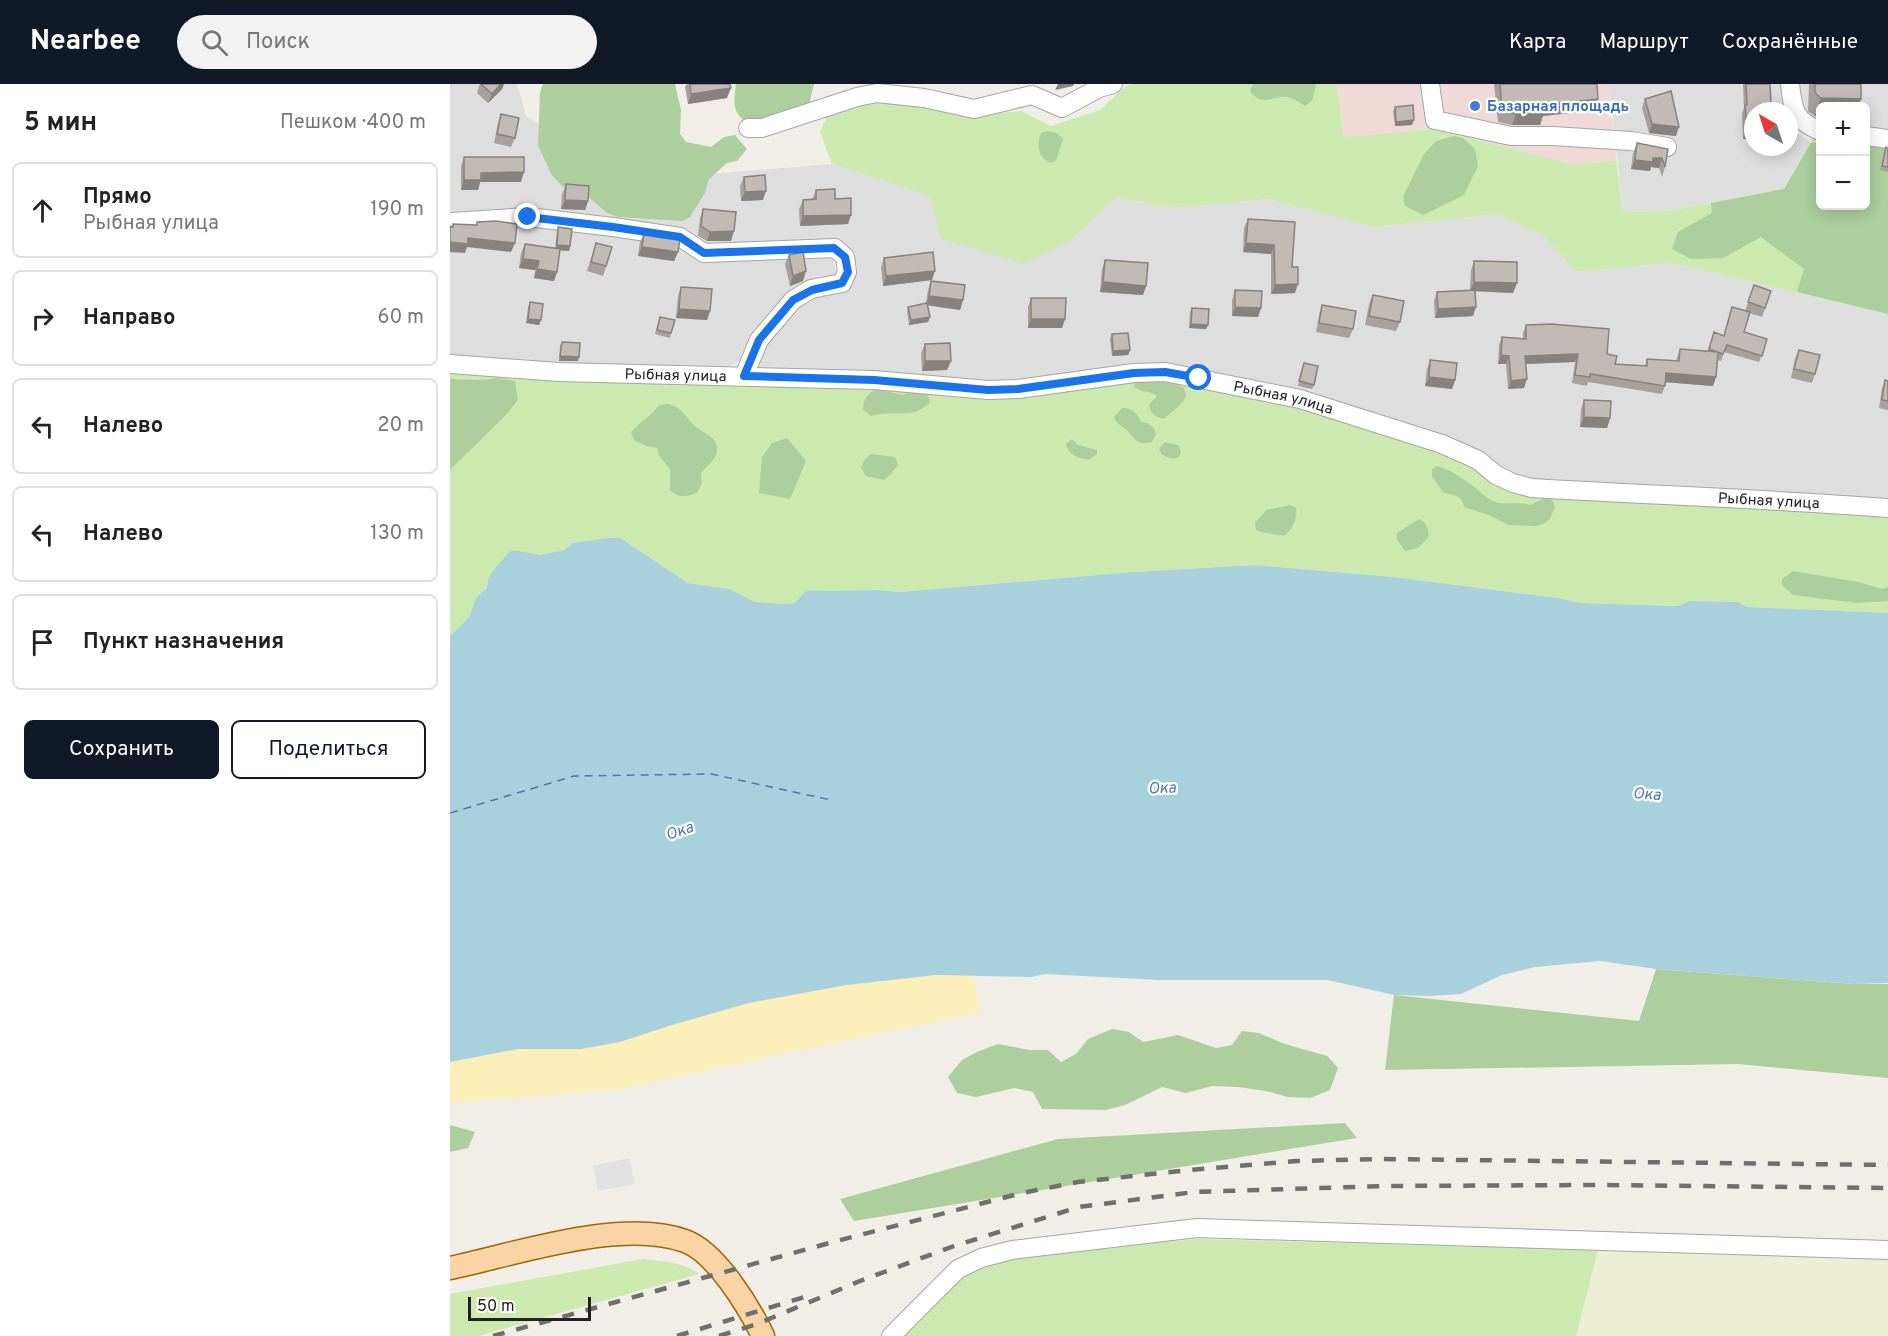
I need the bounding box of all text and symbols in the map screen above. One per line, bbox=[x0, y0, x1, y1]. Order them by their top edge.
search box bbox=[177, 15, 597, 69]
text: Nearbee bbox=[30, 24, 141, 60]
icon: search bbox=[198, 26, 231, 59]
text: Поиск bbox=[246, 29, 310, 56]
text: Карта bbox=[1509, 29, 1566, 56]
text: Маршрут bbox=[1599, 29, 1689, 56]
text: Сохранённые bbox=[1722, 29, 1858, 56]
place label: Базарная площадь bbox=[1487, 98, 1629, 117]
marker: Базарная площадь bbox=[1468, 99, 1482, 113]
north arrow bbox=[1744, 102, 1798, 156]
map controls bbox=[1816, 102, 1870, 210]
button: + bbox=[1816, 102, 1870, 156]
text: 5 мин bbox=[24, 107, 97, 140]
text: Пешком · 400 m bbox=[280, 110, 426, 136]
button: − bbox=[1816, 156, 1870, 210]
text: Прямо bbox=[83, 184, 152, 211]
icon: ahead bbox=[26, 194, 59, 227]
text: 190 m bbox=[370, 197, 424, 223]
route end bbox=[514, 203, 540, 229]
text: Рыбная улица bbox=[83, 211, 219, 237]
icon: right bbox=[26, 302, 59, 335]
text: Направо bbox=[83, 305, 175, 332]
text: 60 m bbox=[378, 305, 424, 331]
route start bbox=[1185, 364, 1211, 390]
street label: Рыбная улица bbox=[624, 366, 727, 387]
street label: Рыбная улица bbox=[1232, 378, 1335, 420]
icon: left bbox=[26, 410, 59, 443]
text: Налево bbox=[83, 413, 163, 440]
text: 20 m bbox=[377, 413, 424, 439]
street label: Рыбная улица bbox=[1717, 490, 1820, 514]
icon: left bbox=[26, 518, 59, 551]
text: Налево bbox=[83, 521, 163, 548]
text: 130 m bbox=[370, 521, 424, 547]
icon: arrive bbox=[26, 626, 59, 659]
text: Пункт назначения bbox=[83, 629, 284, 656]
button: Сохранить bbox=[24, 720, 219, 779]
button: Поделиться bbox=[231, 720, 426, 779]
water label: Ока bbox=[1148, 778, 1177, 799]
water label: Ока bbox=[1632, 784, 1662, 806]
water label: Ока bbox=[663, 818, 697, 846]
scale bar bbox=[468, 1294, 591, 1322]
text: 50 m bbox=[477, 1297, 515, 1317]

